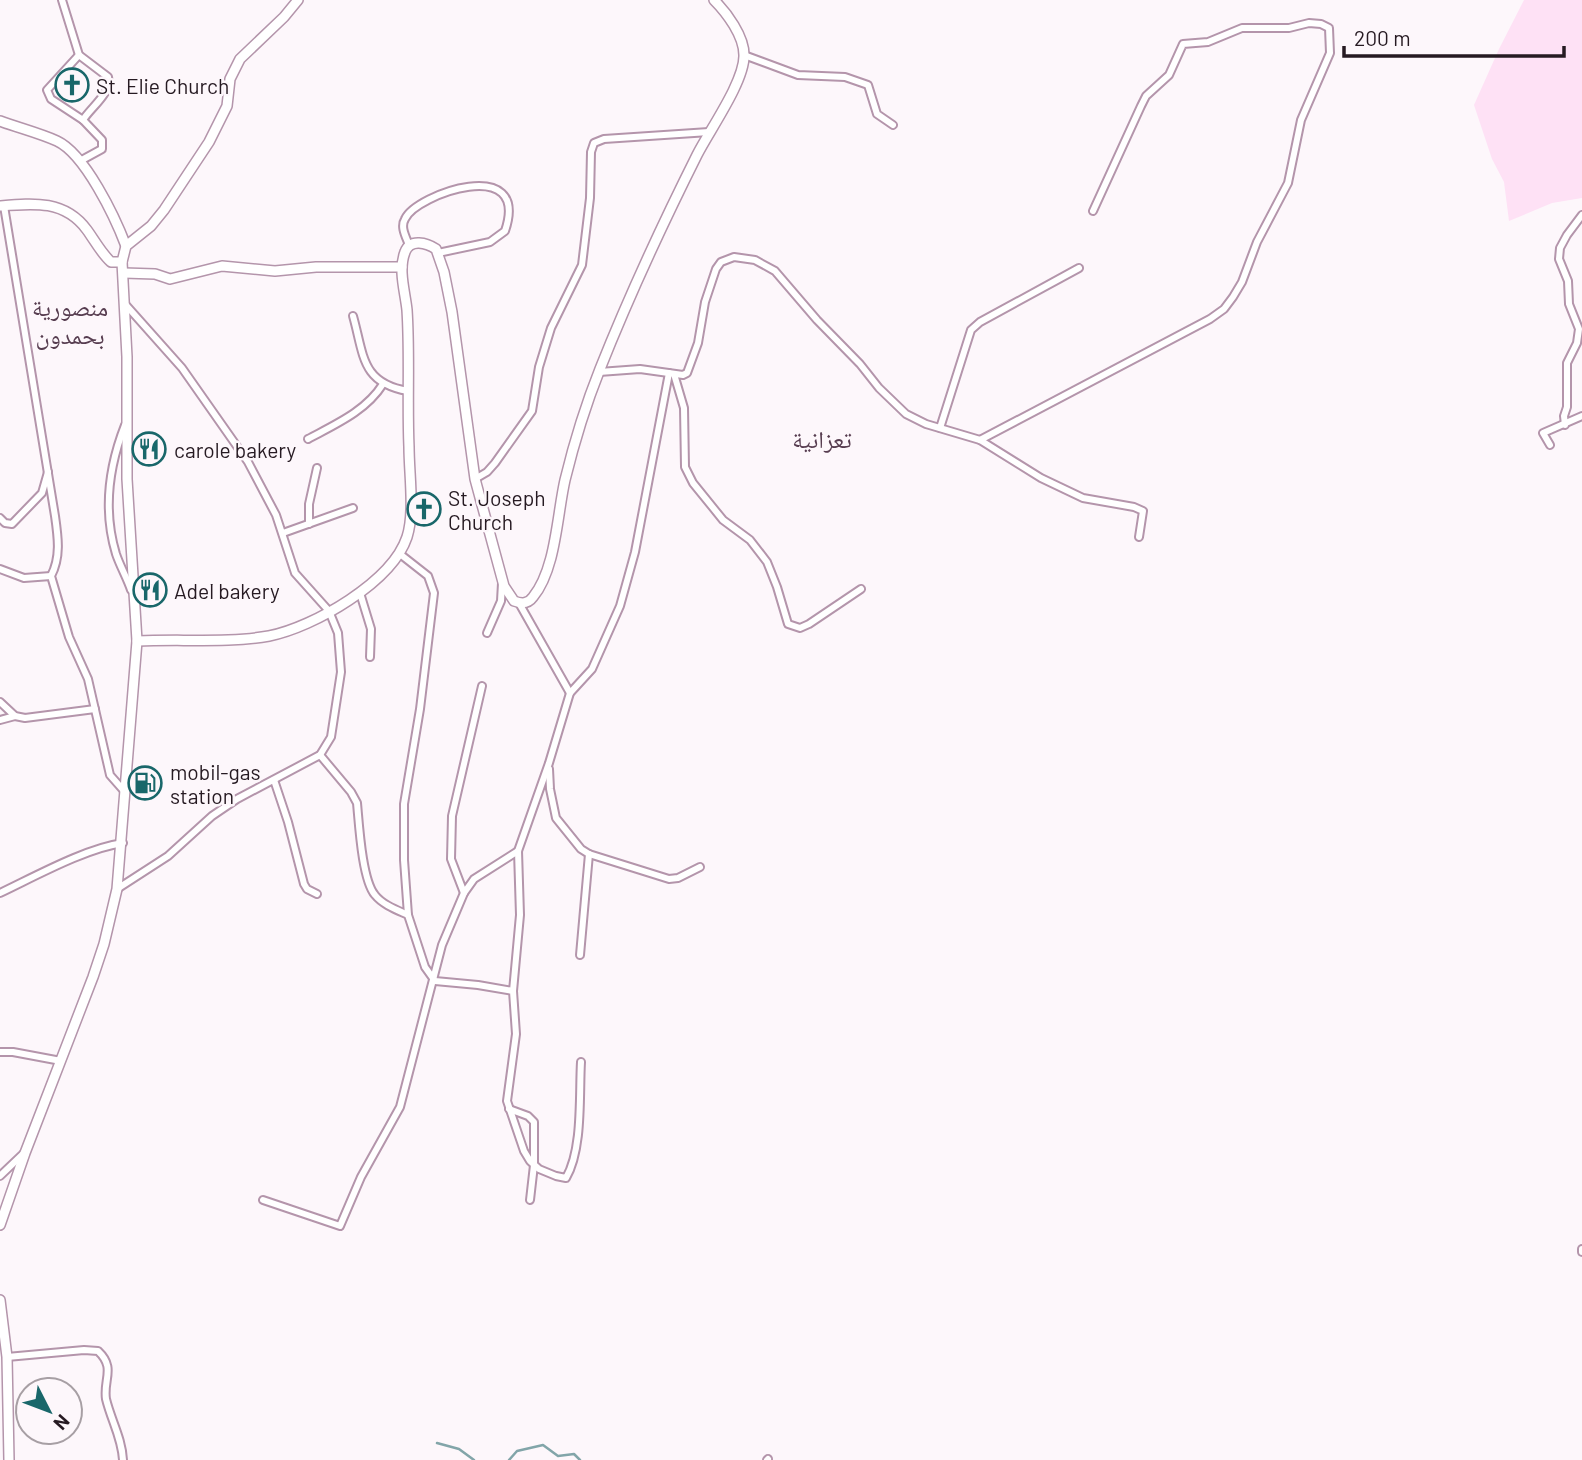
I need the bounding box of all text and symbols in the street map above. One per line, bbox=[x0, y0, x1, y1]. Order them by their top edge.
scale bar bbox=[1344, 14, 1564, 58]
text: 200 m bbox=[1354, 25, 1411, 50]
church icon: St. Elie Church bbox=[53, 66, 91, 104]
place label: St. Elie Church bbox=[96, 73, 229, 98]
district label: منصورية بحمدون bbox=[32, 292, 108, 350]
district label: تعزانية bbox=[792, 424, 852, 453]
restaurant icon: carole bakery bbox=[130, 430, 168, 468]
place label: carole bakery bbox=[174, 437, 297, 462]
place label: St. Joseph Church bbox=[448, 485, 546, 534]
church icon: St. Joseph Church bbox=[405, 490, 443, 528]
restaurant icon: Adel bakery bbox=[131, 571, 169, 609]
place label: Adel bakery bbox=[174, 578, 280, 603]
place label: mobil-gas station bbox=[170, 759, 261, 808]
fuel station icon: mobil-gas station bbox=[126, 764, 164, 802]
north arrow bbox=[14, 1376, 84, 1446]
text: N bbox=[49, 1410, 75, 1435]

